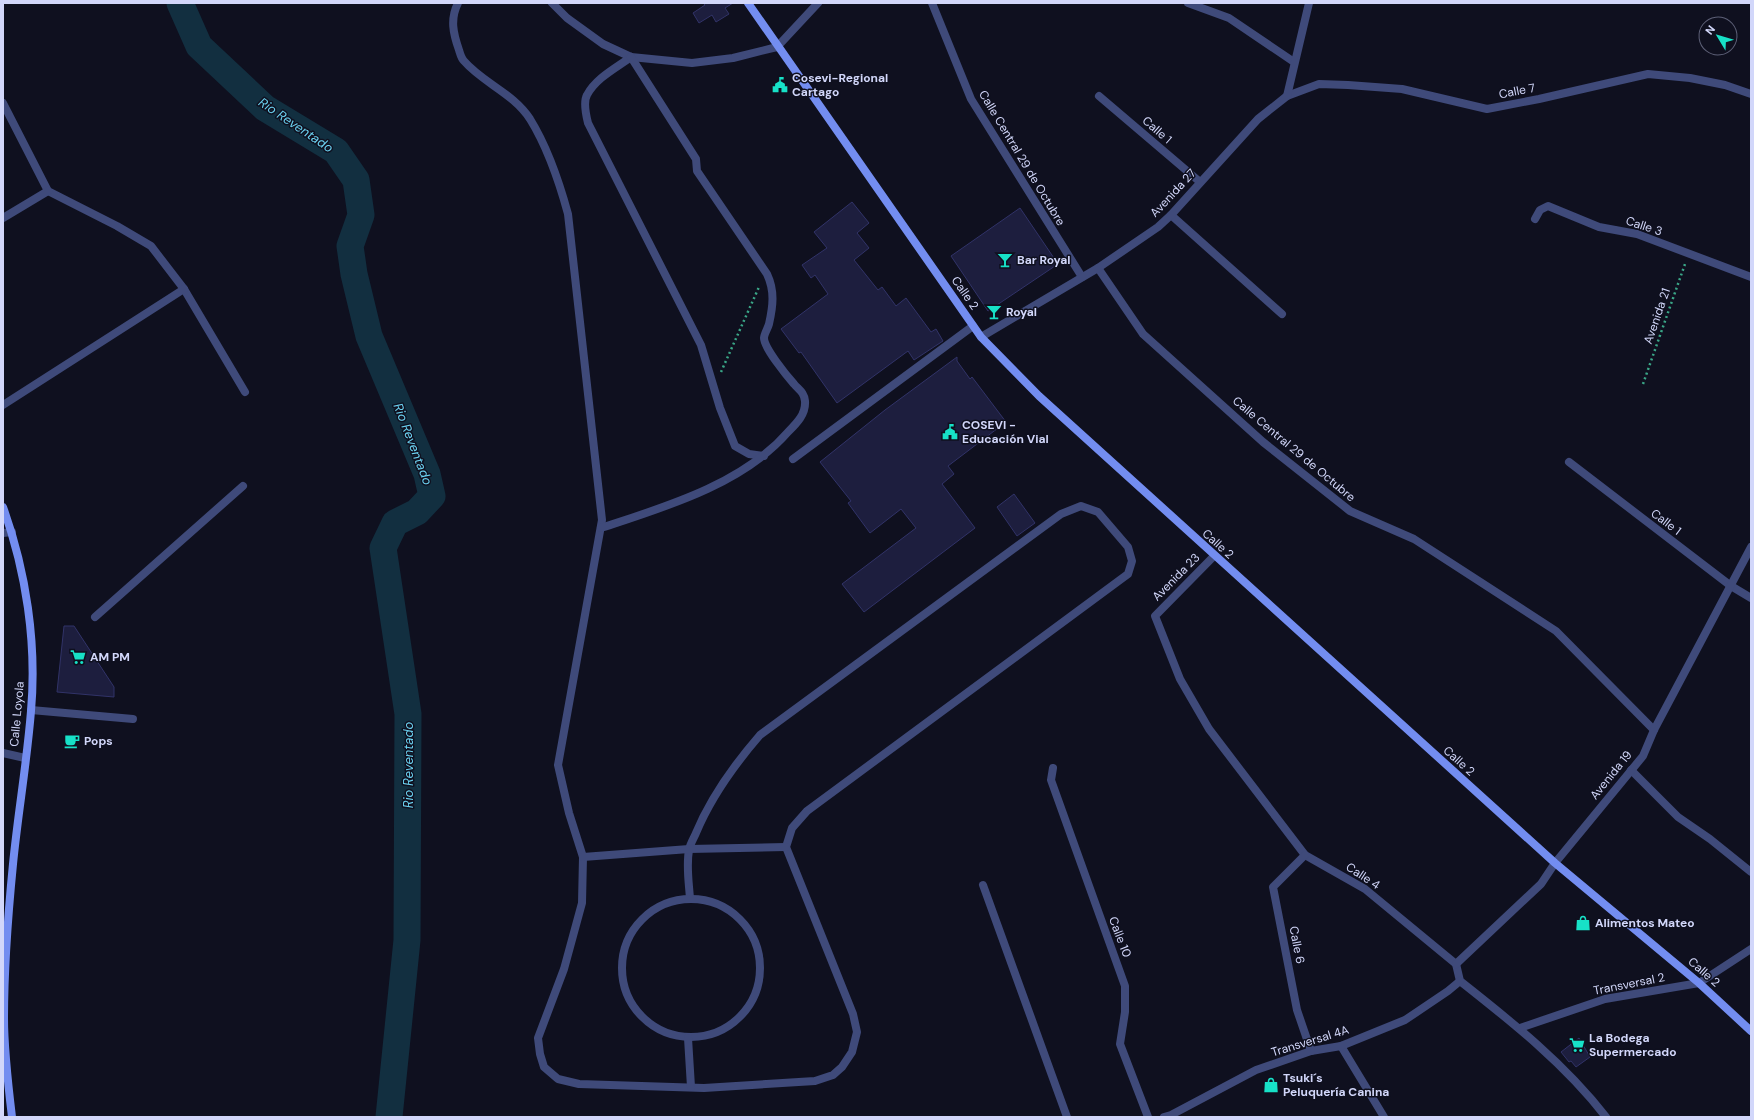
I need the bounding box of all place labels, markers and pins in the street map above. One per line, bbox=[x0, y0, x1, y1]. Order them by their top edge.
place label: Cosevi-Regional Cartago bbox=[792, 70, 888, 100]
public building icon: Cosevi-Regional Cartago bbox=[771, 76, 789, 94]
bar icon: Bar Royal bbox=[996, 251, 1014, 269]
place label: Bar Royal bbox=[1017, 252, 1070, 268]
bar icon: Royal bbox=[985, 303, 1003, 321]
place label: Royal bbox=[1006, 304, 1037, 320]
place label: COSEVI - Educación Vial bbox=[962, 417, 1049, 447]
public building icon: COSEVI - Educación Vial bbox=[941, 423, 959, 441]
supermarket icon: AM PM bbox=[69, 648, 87, 666]
place label: AM PM bbox=[90, 649, 130, 665]
cafe icon: Pops bbox=[63, 732, 81, 750]
place label: Pops bbox=[84, 733, 113, 749]
shop icon: Alimentos Mateo bbox=[1574, 914, 1592, 932]
place label: Alimentos Mateo bbox=[1595, 915, 1695, 931]
place label: La Bodega Supermercado bbox=[1589, 1030, 1676, 1060]
supermarket icon: La Bodega Supermercado bbox=[1568, 1036, 1586, 1054]
place label: Tsuki´s Peluquería Canina bbox=[1283, 1070, 1389, 1100]
shop icon: Tsuki´s Peluquería Canina bbox=[1262, 1076, 1280, 1094]

